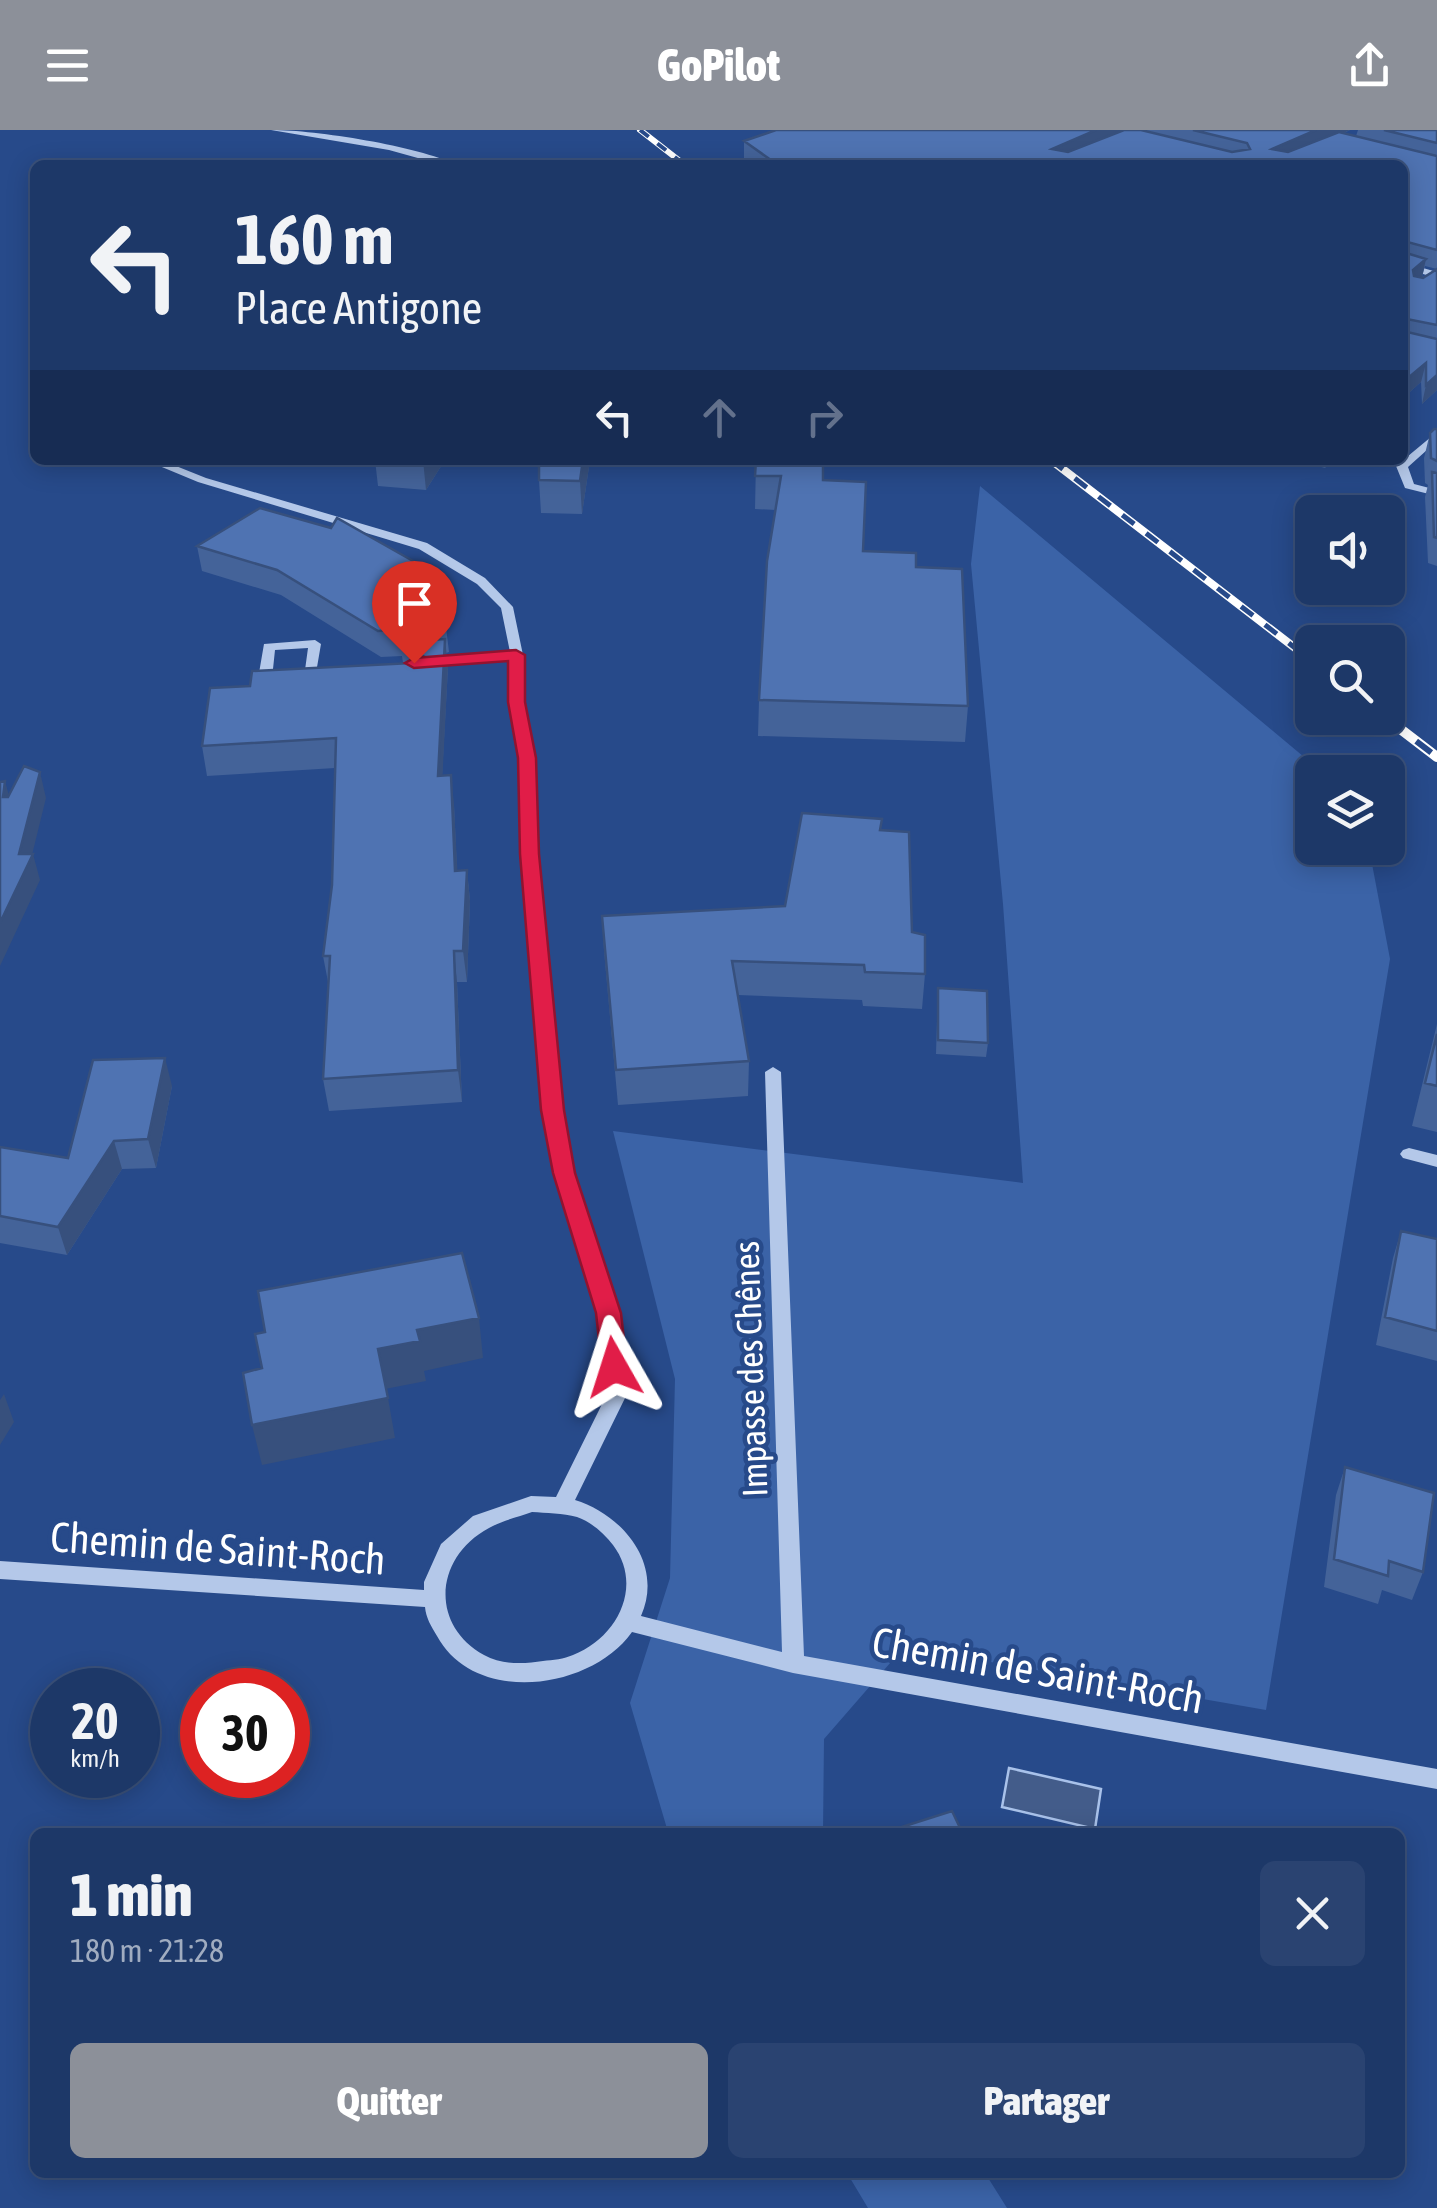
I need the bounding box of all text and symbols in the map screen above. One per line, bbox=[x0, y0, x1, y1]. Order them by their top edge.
icon: menu bbox=[40, 38, 95, 93]
icon: share bbox=[1342, 38, 1397, 93]
text: GoPilot bbox=[657, 39, 780, 91]
text: 160 m bbox=[235, 199, 394, 279]
icon: left bbox=[70, 200, 200, 330]
text: Place Antigone bbox=[235, 282, 482, 334]
icon: left bbox=[587, 390, 642, 445]
icon: ahead bbox=[692, 390, 747, 445]
icon: right bbox=[797, 390, 852, 445]
map controls bbox=[1295, 495, 1405, 865]
button: sound bbox=[1295, 495, 1405, 605]
pin bbox=[372, 561, 457, 664]
icon: arrive bbox=[387, 576, 442, 631]
button: search bbox=[1295, 625, 1405, 735]
button: layers bbox=[1295, 755, 1405, 865]
street label: Impasse des Chênes bbox=[726, 1240, 774, 1498]
position arrow bbox=[562, 1315, 666, 1419]
street label: Chemin de Saint-Roch bbox=[49, 1512, 387, 1584]
street label: Chemin de Saint-Roch bbox=[869, 1617, 1207, 1723]
speed limit sign: 30 bbox=[180, 1668, 310, 1798]
text: 20 bbox=[71, 1692, 118, 1750]
text: km/h bbox=[70, 1744, 120, 1772]
text: 1 min bbox=[70, 1860, 193, 1929]
button: close bbox=[1260, 1861, 1365, 1966]
text: 180 m · 21:28 bbox=[70, 1932, 224, 1969]
button: Quitter bbox=[70, 2043, 708, 2158]
button: Partager bbox=[728, 2043, 1365, 2158]

